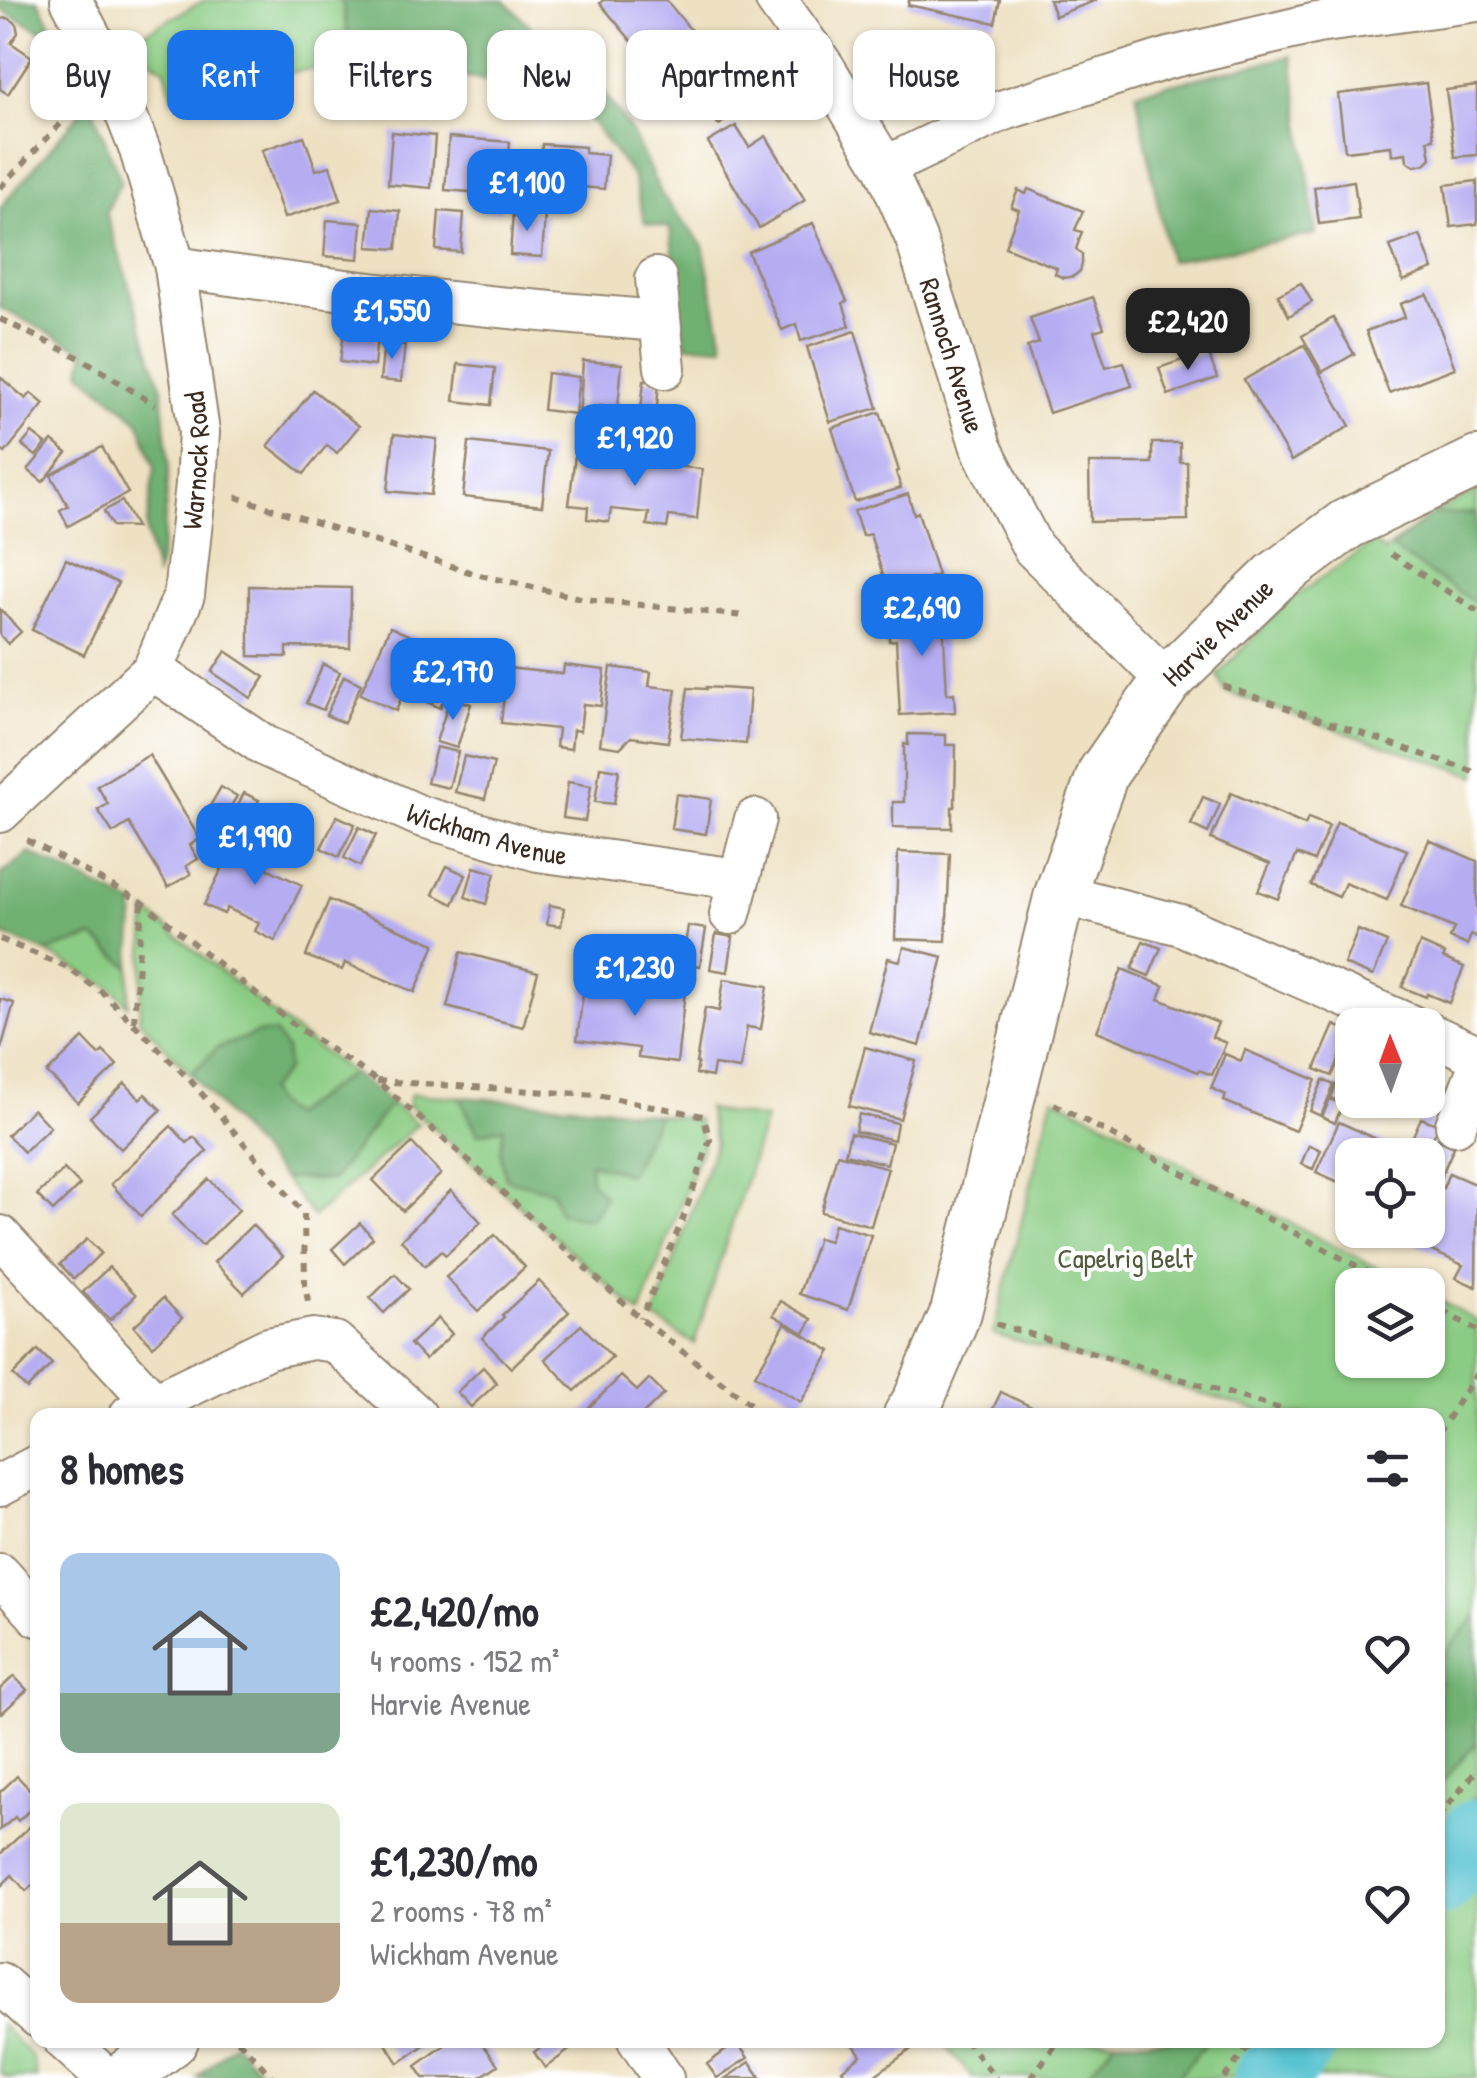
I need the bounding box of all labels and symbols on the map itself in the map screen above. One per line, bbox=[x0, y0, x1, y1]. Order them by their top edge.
pin: £1,100 bbox=[446, 149, 608, 234]
street label: Rannoch Avenue bbox=[910, 273, 994, 438]
pin: £1,550 bbox=[311, 277, 473, 362]
pin: £2,420 bbox=[1107, 288, 1269, 373]
street label: Warnock Road bbox=[172, 389, 219, 531]
pin: £1,920 bbox=[554, 404, 716, 489]
street label: Harvie Avenue bbox=[1154, 570, 1282, 695]
pin: £2,690 bbox=[841, 574, 1003, 659]
pin: £2,170 bbox=[372, 638, 534, 723]
street label: Wickham Avenue bbox=[400, 793, 570, 874]
pin: £1,990 bbox=[174, 803, 336, 888]
pin: £1,230 bbox=[554, 934, 716, 1019]
north arrow bbox=[1335, 1008, 1445, 1118]
park label: Capelrig Belt bbox=[1057, 1239, 1193, 1277]

